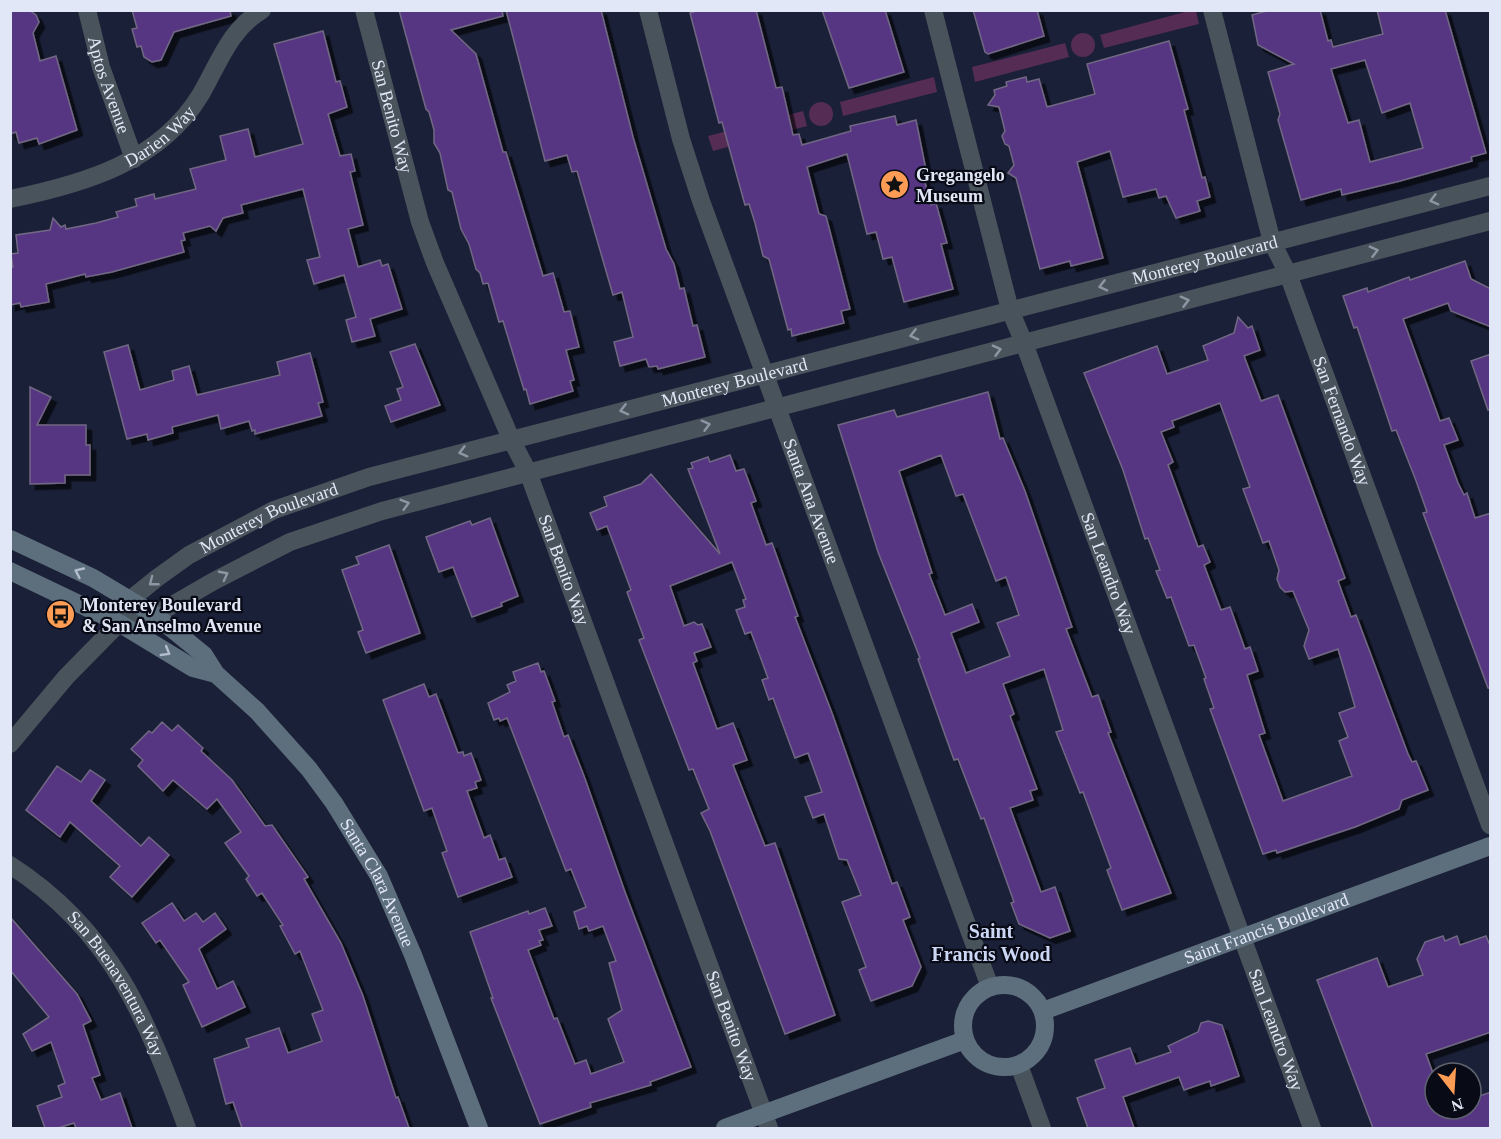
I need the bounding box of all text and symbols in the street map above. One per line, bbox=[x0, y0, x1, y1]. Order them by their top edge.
street label: Aptos Avenue bbox=[84, 34, 134, 136]
street label: San Benito Way bbox=[368, 58, 417, 175]
street label: Darien Way bbox=[121, 102, 199, 171]
place label: Gregangelo Museum bbox=[916, 165, 1005, 206]
place icon: Gregangelo Museum bbox=[879, 169, 911, 201]
one-way arrow bbox=[1429, 193, 1439, 206]
street label: Monterey Boulevard bbox=[1130, 232, 1280, 288]
one-way arrow bbox=[1369, 246, 1379, 259]
one-way arrow bbox=[1098, 279, 1108, 292]
one-way arrow bbox=[1180, 295, 1190, 308]
one-way arrow bbox=[909, 327, 919, 340]
one-way arrow bbox=[992, 344, 1002, 357]
street label: Monterey Boulevard bbox=[660, 354, 809, 411]
street label: San Fernando Way bbox=[1309, 354, 1375, 488]
one-way arrow bbox=[619, 403, 629, 416]
one-way arrow bbox=[701, 420, 711, 433]
street label: Santa Ana Avenue bbox=[779, 436, 843, 566]
one-way arrow bbox=[458, 445, 469, 457]
street label: Monterey Boulevard bbox=[196, 479, 341, 557]
one-way arrow bbox=[400, 499, 410, 512]
street label: San Leandro Way bbox=[1077, 510, 1140, 637]
street label: San Benito Way bbox=[535, 512, 593, 628]
one-way arrow bbox=[75, 567, 86, 579]
one-way arrow bbox=[218, 571, 229, 583]
one-way arrow bbox=[148, 574, 159, 585]
place label: Monterey Boulevard & San Anselmo Avenue bbox=[82, 595, 261, 636]
bus stop icon: Monterey Boulevard & San Anselmo Avenue bbox=[45, 599, 77, 631]
one-way arrow bbox=[160, 644, 170, 656]
street label: Santa Clara Avenue bbox=[336, 815, 418, 950]
street label: Saint Francis Boulevard bbox=[1181, 889, 1351, 968]
street label: San Buenaventura Way bbox=[63, 907, 168, 1059]
district label: Saint Francis Wood bbox=[931, 920, 1051, 965]
street label: San Leandro Way bbox=[1244, 966, 1307, 1093]
street label: San Benito Way bbox=[702, 968, 761, 1084]
north arrow bbox=[1423, 1061, 1483, 1121]
text: N bbox=[1449, 1095, 1465, 1115]

